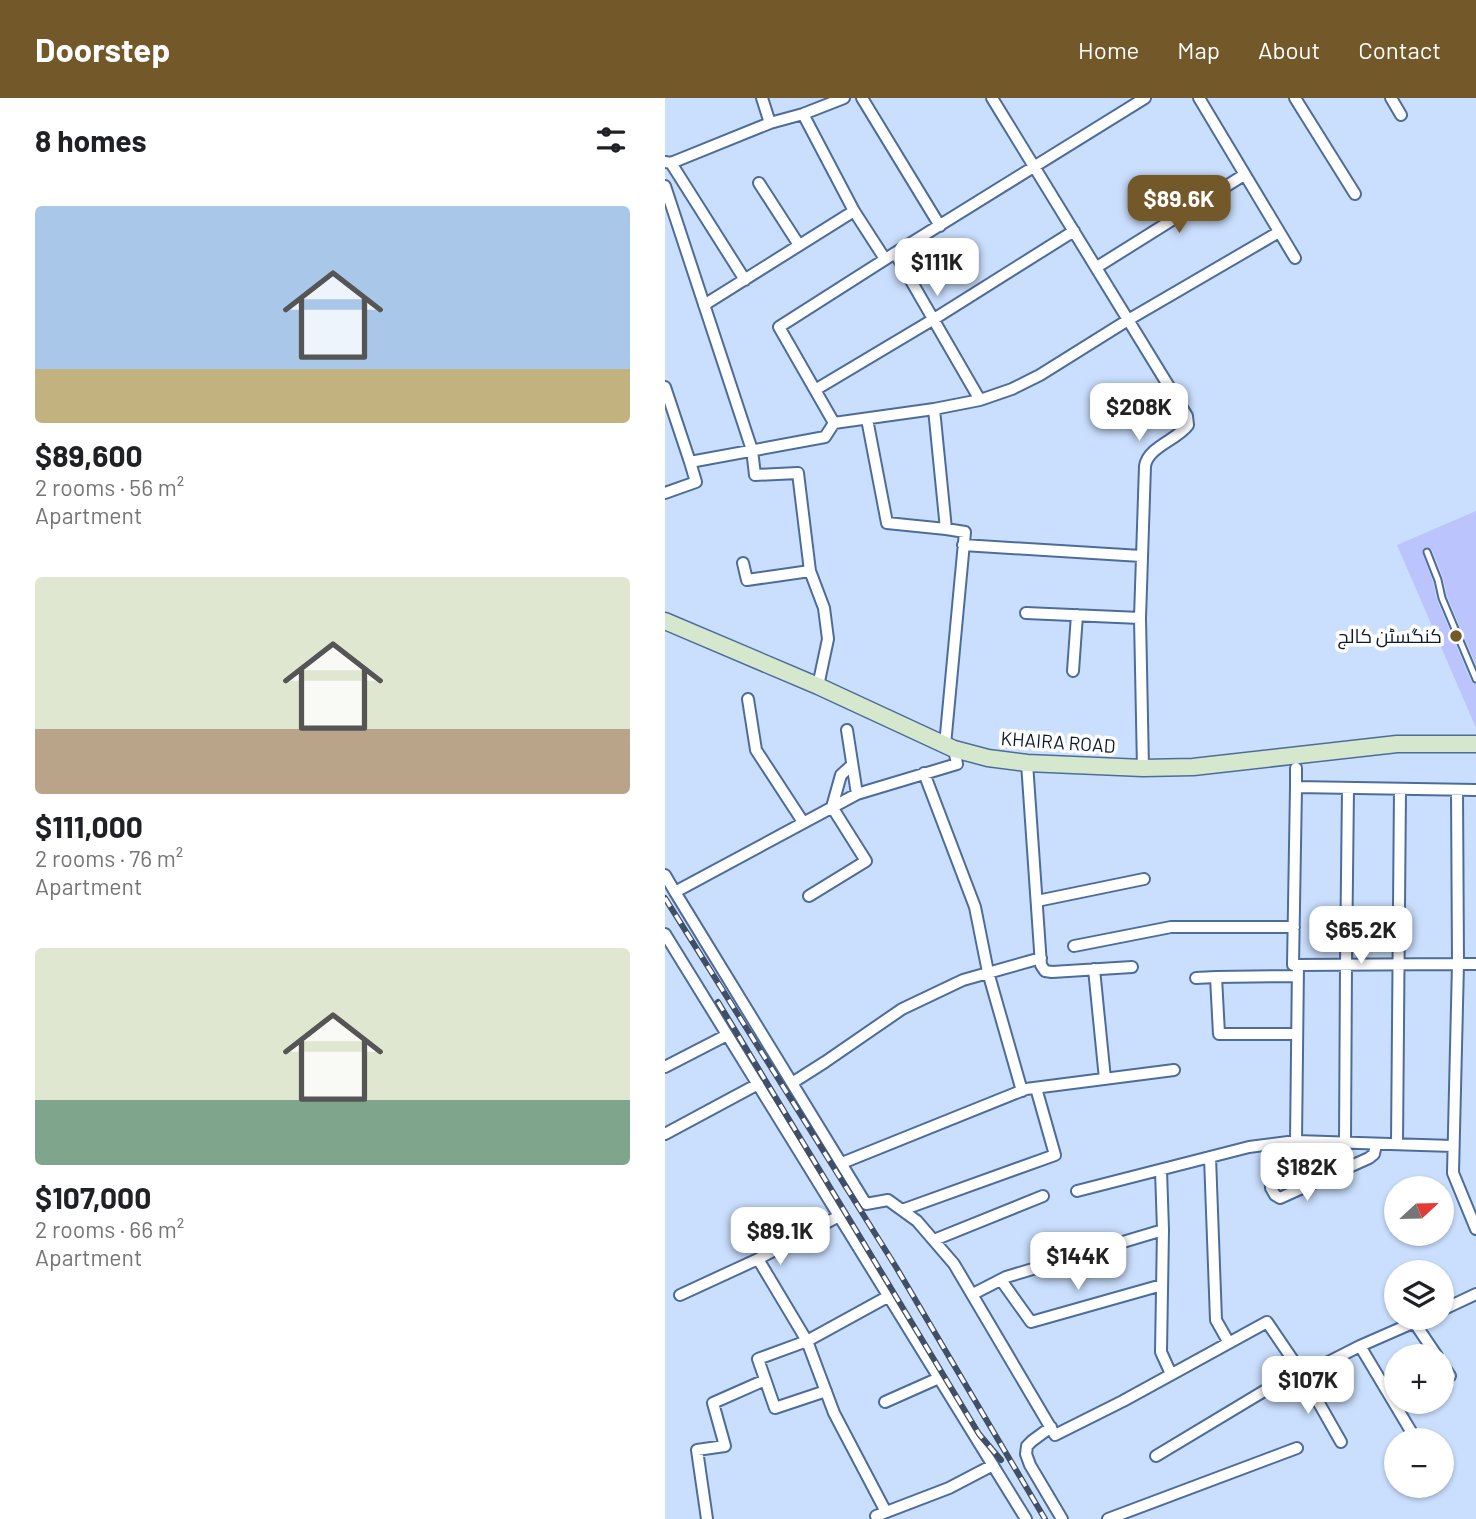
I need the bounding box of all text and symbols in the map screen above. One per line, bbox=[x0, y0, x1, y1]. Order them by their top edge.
text: Doorstep bbox=[35, 29, 170, 69]
text: Home bbox=[1078, 35, 1139, 64]
text: Map bbox=[1177, 35, 1220, 64]
text: About bbox=[1258, 35, 1320, 64]
text: Contact bbox=[1358, 35, 1441, 64]
icon: filters bbox=[592, 121, 630, 159]
text: 8 homes bbox=[35, 122, 146, 158]
pin: $89.6K bbox=[1122, 176, 1236, 235]
text: $89.6K bbox=[1144, 184, 1214, 212]
pin: $111K bbox=[888, 238, 986, 298]
text: $111K bbox=[911, 247, 963, 275]
icon: home bbox=[270, 252, 396, 378]
pin: $208K bbox=[1090, 384, 1188, 443]
text: $208K bbox=[1106, 392, 1172, 420]
text: $89,600 bbox=[35, 437, 143, 473]
text: 2 rooms · 56 m² bbox=[35, 473, 184, 501]
text: Apartment bbox=[35, 501, 142, 529]
icon: home bbox=[270, 623, 396, 749]
place label: کنگسٹن کالج bbox=[1337, 624, 1442, 650]
marker: کنگسٹن کالج bbox=[1448, 628, 1464, 644]
street label: KHAIRA ROAD bbox=[1000, 726, 1116, 757]
text: $111,000 bbox=[35, 808, 143, 844]
text: 2 rooms · 76 m² bbox=[35, 844, 183, 872]
text: Apartment bbox=[35, 872, 142, 900]
pin: $65.2K bbox=[1304, 906, 1418, 966]
text: $65.2K bbox=[1325, 915, 1397, 943]
icon: home bbox=[270, 994, 396, 1120]
pin: $182K bbox=[1258, 1144, 1356, 1203]
text: $182K bbox=[1276, 1152, 1338, 1180]
north arrow bbox=[1384, 1176, 1454, 1246]
map controls bbox=[1384, 1176, 1454, 1498]
text: $107,000 bbox=[35, 1179, 151, 1215]
pin: $89.1K bbox=[723, 1208, 837, 1267]
text: 2 rooms · 66 m² bbox=[35, 1215, 184, 1243]
text: $89.1K bbox=[747, 1216, 813, 1244]
pin: $144K bbox=[1029, 1232, 1127, 1292]
text: $144K bbox=[1046, 1241, 1110, 1269]
text: Apartment bbox=[35, 1243, 142, 1271]
button: layers bbox=[1384, 1260, 1454, 1330]
button: + bbox=[1384, 1344, 1454, 1414]
pin: $107K bbox=[1259, 1356, 1357, 1416]
text: $107K bbox=[1278, 1365, 1338, 1393]
button: − bbox=[1384, 1428, 1454, 1498]

